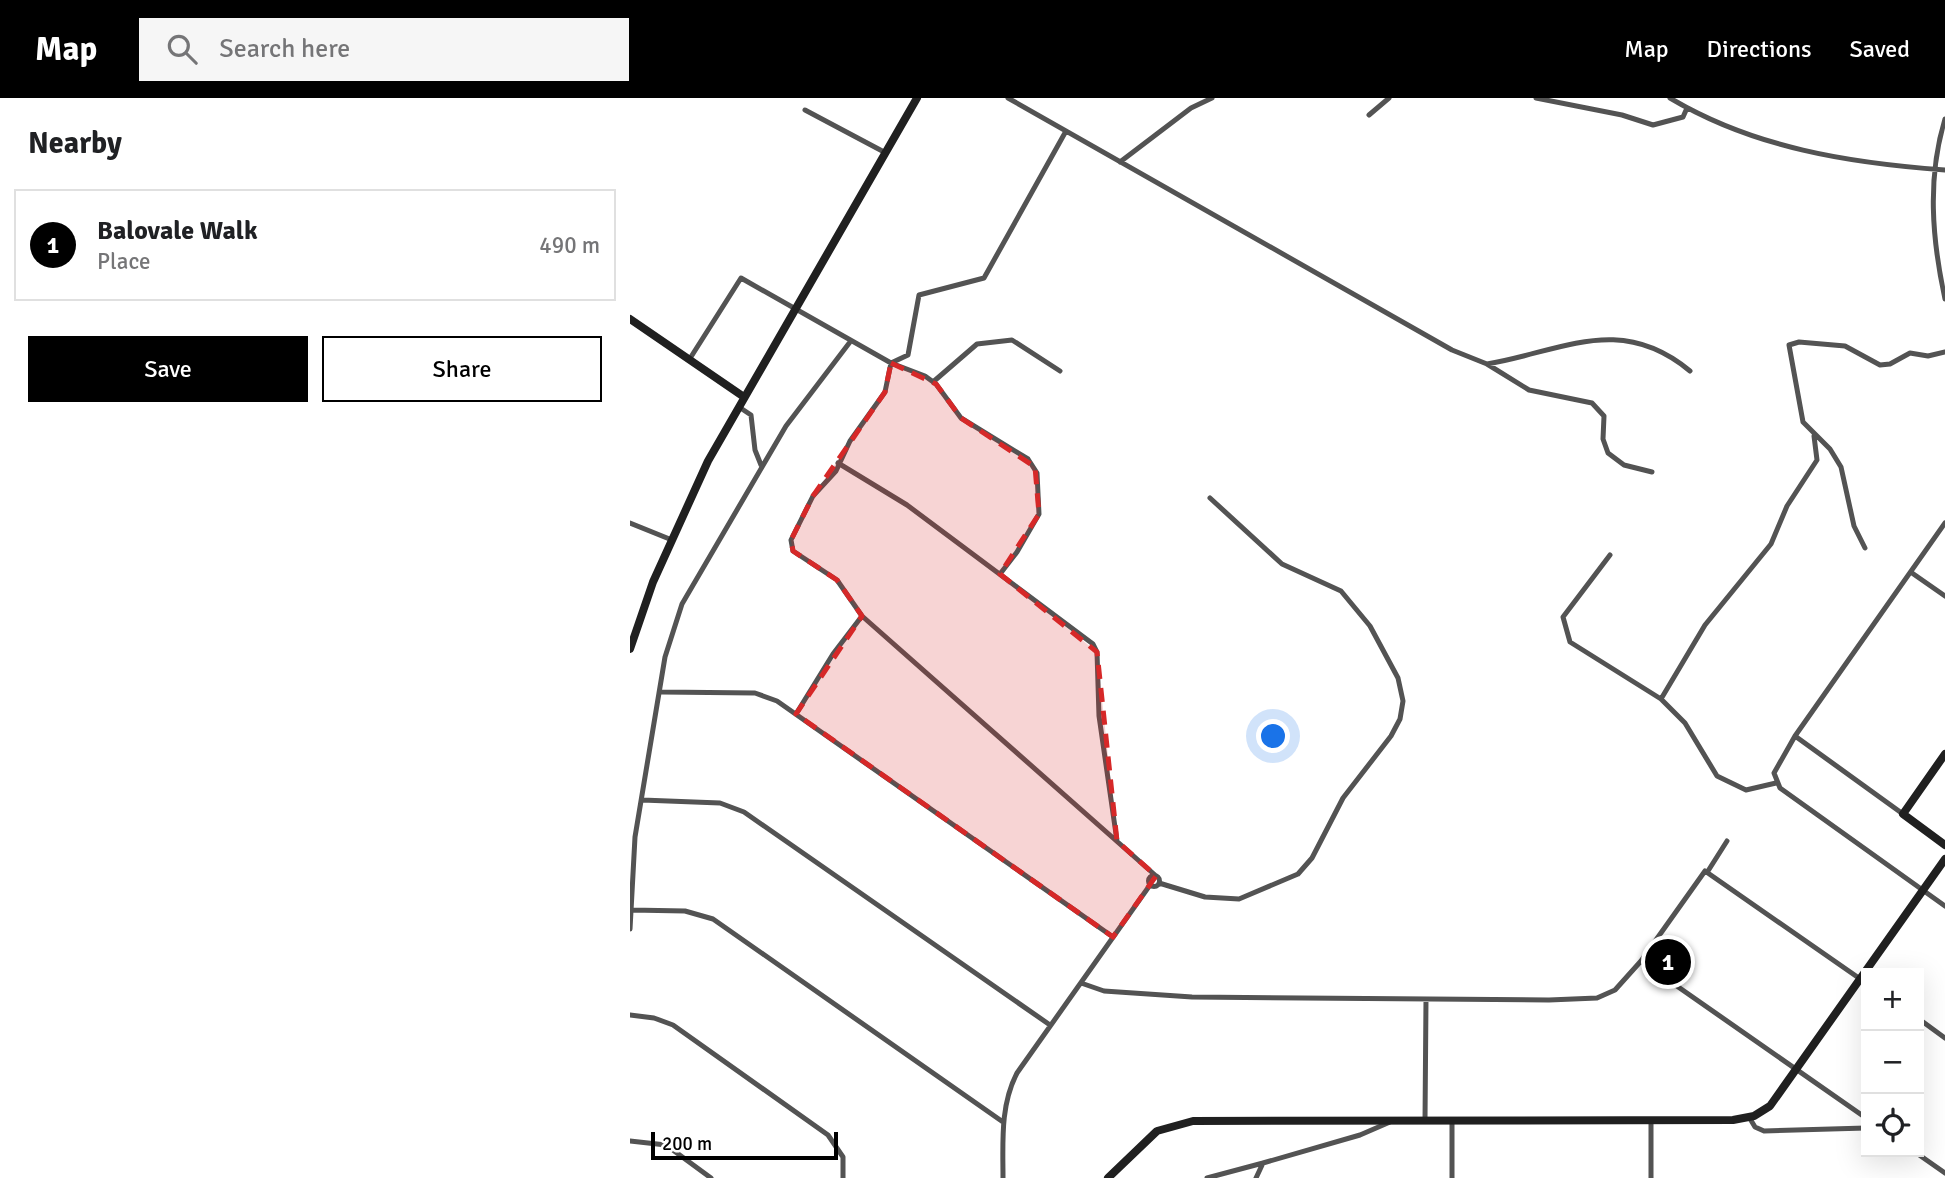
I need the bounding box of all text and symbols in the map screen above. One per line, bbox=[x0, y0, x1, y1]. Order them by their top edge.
search box bbox=[139, 18, 629, 81]
text: Map bbox=[35, 29, 97, 70]
icon: search bbox=[163, 30, 201, 68]
text: Search here bbox=[219, 33, 350, 65]
text: Map bbox=[1624, 34, 1669, 64]
text: Directions bbox=[1707, 34, 1812, 64]
text: Saved bbox=[1850, 34, 1910, 64]
text: Nearby bbox=[28, 125, 122, 162]
text: Balovale Walk bbox=[97, 215, 258, 247]
text: 1 bbox=[47, 231, 59, 260]
text: 490 m bbox=[539, 231, 600, 260]
text: Place bbox=[97, 247, 151, 276]
button: Save bbox=[28, 336, 308, 402]
button: Share bbox=[322, 336, 602, 402]
your location bbox=[1256, 719, 1290, 753]
pin: 1 bbox=[1645, 936, 1691, 988]
map controls bbox=[1861, 968, 1924, 1157]
button: + bbox=[1861, 968, 1924, 1031]
button: − bbox=[1861, 1031, 1924, 1094]
button: locate bbox=[1861, 1094, 1924, 1157]
scale bar bbox=[651, 1129, 838, 1161]
text: 200 m bbox=[662, 1132, 712, 1156]

